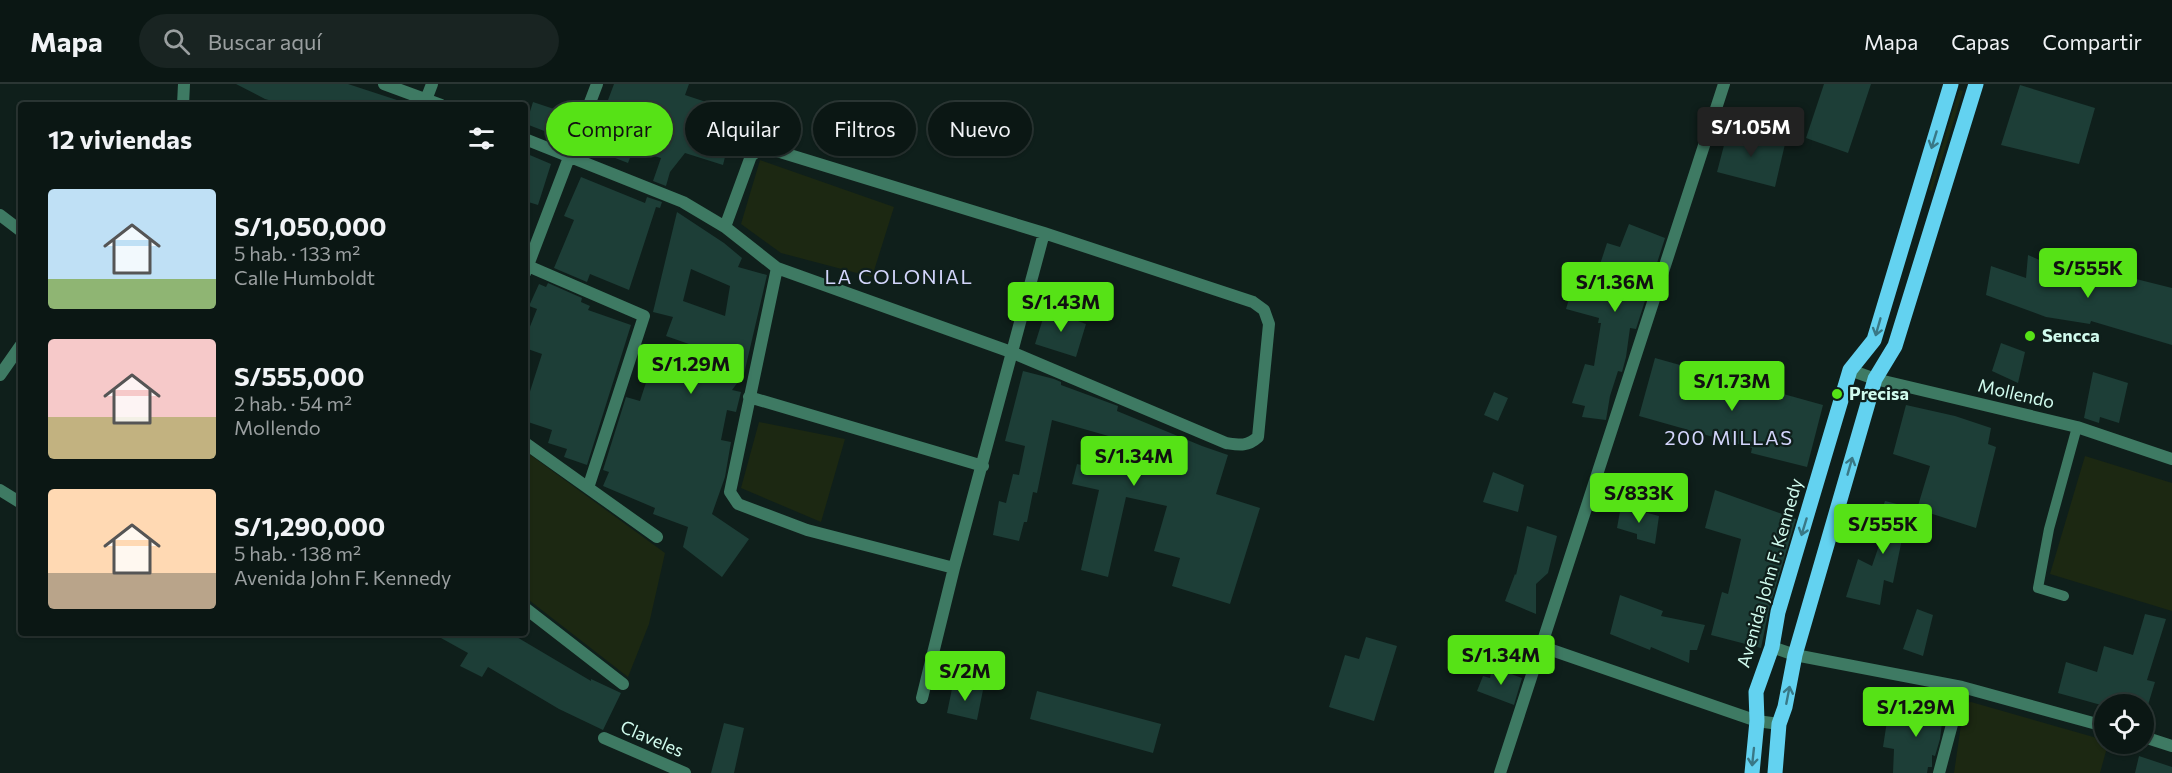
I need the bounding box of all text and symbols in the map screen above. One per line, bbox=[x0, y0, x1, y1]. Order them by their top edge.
search box bbox=[139, 14, 559, 68]
text: Mapa bbox=[30, 24, 103, 58]
icon: search bbox=[160, 25, 193, 58]
text: Buscar aquí bbox=[208, 28, 322, 55]
text: Mapa bbox=[1864, 29, 1918, 54]
text: Capas bbox=[1951, 29, 2010, 54]
text: Compartir bbox=[2043, 29, 2142, 54]
chip: Comprar bbox=[546, 102, 673, 156]
chip: Alquilar bbox=[685, 102, 801, 156]
chip: Filtros bbox=[813, 102, 916, 156]
chip: Nuevo bbox=[928, 102, 1032, 156]
pin: S/1.05M bbox=[1696, 107, 1806, 158]
text: S/1.05M bbox=[1711, 114, 1791, 138]
icon: filters bbox=[465, 122, 498, 155]
text: 12 viviendas bbox=[48, 123, 192, 154]
one-way arrow bbox=[1928, 130, 1939, 149]
text: S/1,050,000 bbox=[234, 210, 387, 241]
icon: home bbox=[96, 213, 168, 285]
text: 5 hab. · 133 m² bbox=[234, 241, 360, 265]
pin: S/555K bbox=[2039, 248, 2137, 299]
text: S/555K bbox=[2053, 255, 2123, 279]
pin: S/1.36M bbox=[1560, 262, 1670, 313]
district label: LA COLONIAL bbox=[825, 264, 973, 288]
text: Calle Humboldt bbox=[234, 265, 375, 289]
text: S/1.36M bbox=[1576, 269, 1654, 293]
pin: S/1.43M bbox=[1006, 282, 1116, 333]
text: S/1.43M bbox=[1022, 289, 1100, 313]
one-way arrow bbox=[1872, 317, 1883, 336]
place label: Sencca bbox=[2042, 324, 2100, 346]
marker: Sencca bbox=[2023, 329, 2037, 343]
pin: S/1.29M bbox=[636, 344, 746, 395]
text: S/1.29M bbox=[652, 351, 730, 375]
text: S/555,000 bbox=[234, 360, 365, 391]
pin: S/1.73M bbox=[1677, 361, 1787, 412]
icon: home bbox=[96, 363, 168, 435]
text: S/1.73M bbox=[1693, 368, 1771, 392]
street label: Mollendo bbox=[1976, 374, 2057, 413]
place label: Precisa bbox=[1849, 382, 1909, 404]
marker: Precisa bbox=[1830, 387, 1844, 401]
text: 2 hab. · 54 m² bbox=[234, 391, 352, 415]
text: Mollendo bbox=[234, 415, 321, 439]
district label: 200 MILLAS bbox=[1664, 425, 1794, 449]
pin: S/1.34M bbox=[1079, 436, 1189, 487]
text: S/1.34M bbox=[1095, 443, 1173, 467]
one-way arrow bbox=[1844, 457, 1856, 476]
pin: S/833K bbox=[1590, 473, 1688, 524]
street label: Avenida John F. Kennedy bbox=[1732, 476, 1807, 670]
text: S/833K bbox=[1604, 480, 1674, 504]
pin: S/555K bbox=[1834, 504, 1932, 555]
text: S/1,290,000 bbox=[234, 510, 385, 541]
text: S/555K bbox=[1848, 511, 1918, 535]
icon: home bbox=[96, 513, 168, 585]
one-way arrow bbox=[1798, 517, 1809, 536]
text: 5 hab. · 138 m² bbox=[234, 541, 361, 565]
text: Avenida John F. Kennedy bbox=[234, 565, 451, 589]
pin: S/1.34M bbox=[1446, 635, 1556, 686]
text: S/1.34M bbox=[1462, 642, 1540, 666]
pin: S/2M bbox=[929, 651, 1001, 702]
text: S/2M bbox=[939, 658, 991, 682]
one-way arrow bbox=[1783, 686, 1794, 705]
pin: S/1.29M bbox=[1861, 687, 1971, 738]
text: S/1.29M bbox=[1877, 694, 1955, 718]
map controls bbox=[2094, 694, 2154, 754]
button: locate bbox=[2094, 694, 2154, 754]
street label: Claveles bbox=[617, 715, 687, 761]
one-way arrow bbox=[1747, 746, 1758, 766]

